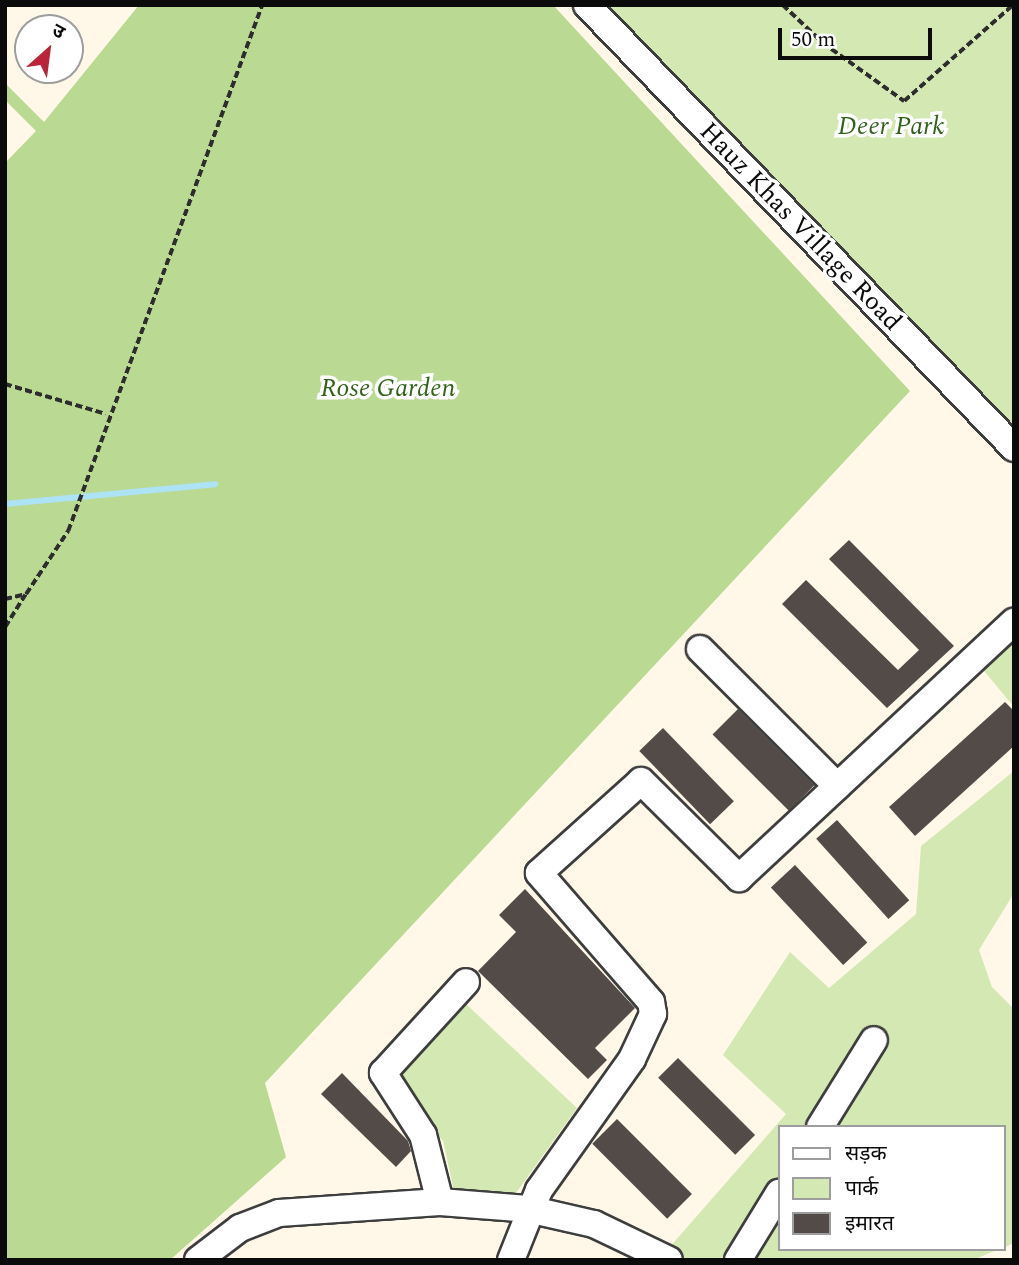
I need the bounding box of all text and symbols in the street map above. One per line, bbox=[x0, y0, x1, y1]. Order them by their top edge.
north arrow bbox=[14, 14, 84, 84]
scale bar bbox=[781, 14, 935, 58]
text: उ bbox=[46, 16, 70, 47]
text: 50 m bbox=[791, 24, 835, 56]
park label: Deer Park bbox=[838, 111, 944, 143]
street label: Hauz Khas Village Road bbox=[692, 116, 908, 338]
park label: Rose Garden bbox=[321, 373, 455, 405]
legend bbox=[778, 1125, 1005, 1251]
text: सड़क bbox=[845, 1138, 887, 1170]
text: पार्क bbox=[845, 1173, 879, 1205]
text: इमारत bbox=[845, 1208, 894, 1240]

